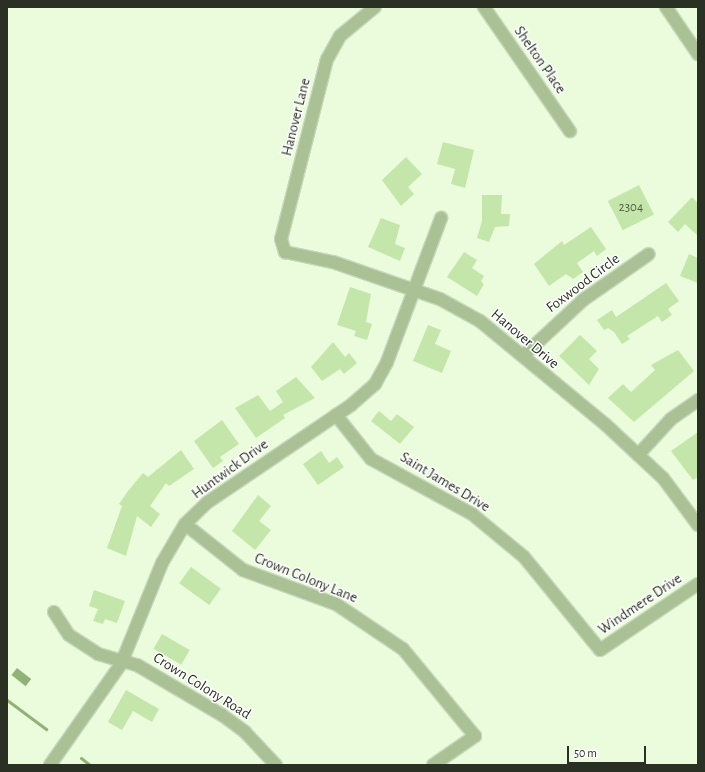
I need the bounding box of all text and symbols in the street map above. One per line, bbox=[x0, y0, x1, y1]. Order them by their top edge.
street label: Shelton Place bbox=[510, 23, 570, 97]
street label: Hanover Lane bbox=[278, 76, 314, 158]
house number: 2304 bbox=[619, 200, 643, 216]
street label: Foxwood Circle bbox=[543, 250, 623, 316]
street label: Hanover Drive bbox=[487, 305, 563, 373]
street label: Huntwick Drive bbox=[188, 435, 272, 503]
street label: Saint James Drive bbox=[397, 448, 493, 516]
street label: Crown Colony Lane bbox=[252, 549, 360, 607]
street label: Windmere Drive bbox=[595, 569, 685, 639]
street label: Crown Colony Road bbox=[150, 649, 254, 723]
scale bar bbox=[569, 738, 648, 764]
text: 50 m bbox=[574, 747, 597, 759]

